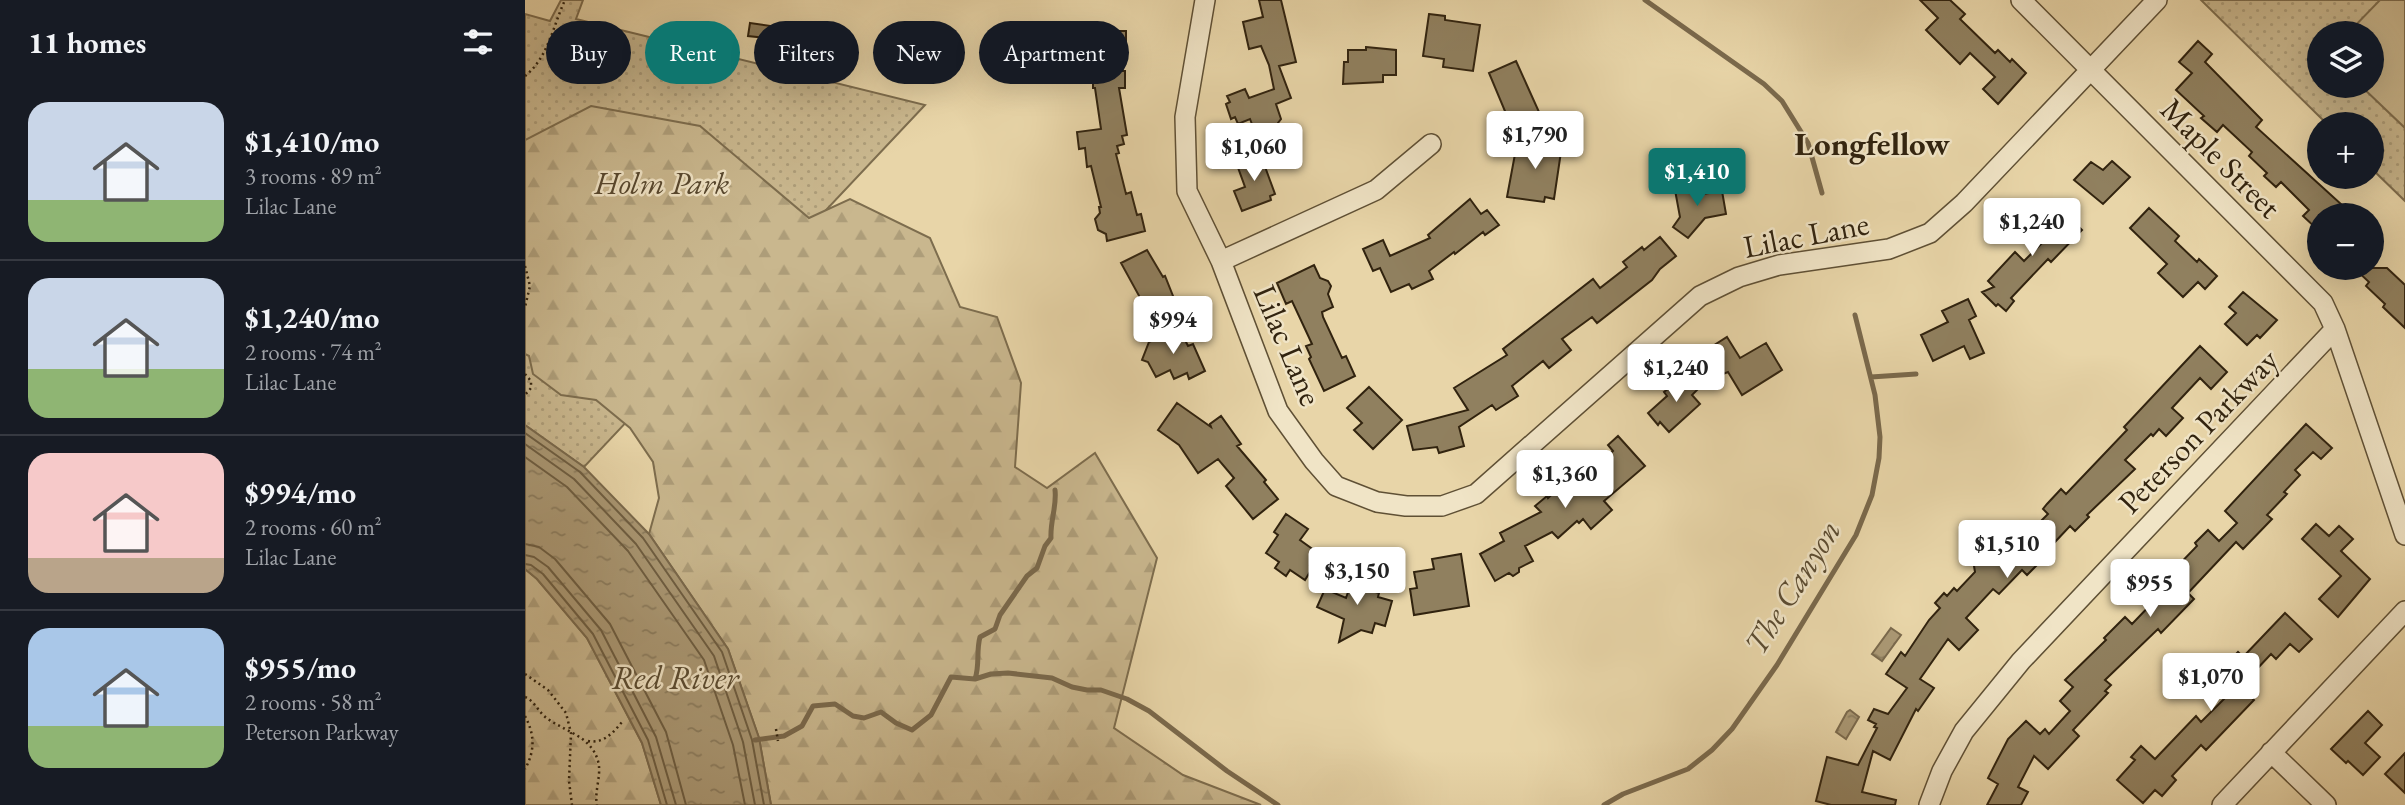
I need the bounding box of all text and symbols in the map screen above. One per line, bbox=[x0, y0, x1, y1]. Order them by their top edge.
chip: Buy bbox=[546, 21, 631, 84]
chip: Rent bbox=[645, 21, 740, 84]
chip: Filters bbox=[754, 21, 859, 84]
chip: New bbox=[873, 21, 965, 84]
chip: Apartment bbox=[979, 21, 1129, 84]
map controls bbox=[2307, 21, 2384, 280]
button: layers bbox=[2307, 21, 2384, 98]
text: 11 homes bbox=[28, 23, 146, 62]
icon: filters bbox=[459, 23, 497, 61]
street label: Maple Street bbox=[2152, 89, 2290, 227]
pin: $1,790 bbox=[1478, 111, 1592, 171]
button: + bbox=[2307, 112, 2384, 189]
text: $1,790 bbox=[1503, 119, 1567, 149]
text: $1,410/mo bbox=[245, 122, 379, 161]
district label: Longfellow bbox=[1794, 122, 1950, 165]
pin: $1,060 bbox=[1197, 124, 1311, 183]
icon: home bbox=[84, 130, 168, 214]
text: $1,060 bbox=[1222, 131, 1286, 161]
pin: $1,410 bbox=[1640, 148, 1754, 208]
text: $1,410 bbox=[1665, 156, 1729, 186]
text: 3 rooms · 89 m² bbox=[245, 161, 382, 191]
park label: Holm Park bbox=[594, 162, 730, 204]
text: Lilac Lane bbox=[245, 191, 336, 221]
pin: $1,240 bbox=[1975, 198, 2089, 258]
street label: Lilac Lane bbox=[1740, 202, 1872, 268]
button: − bbox=[2307, 203, 2384, 280]
text: $1,240 bbox=[2000, 206, 2064, 236]
street label: Lilac Lane bbox=[1244, 278, 1332, 412]
pin: $994 bbox=[1132, 296, 1214, 356]
text: $1,240/mo bbox=[245, 298, 379, 337]
text: $994 bbox=[1149, 304, 1197, 334]
icon: home bbox=[84, 306, 168, 390]
text: 2 rooms · 74 m² bbox=[245, 337, 382, 367]
street label: Peterson Parkway bbox=[2109, 339, 2288, 522]
pin: $1,240 bbox=[1619, 344, 1733, 404]
text: $1,240 bbox=[1644, 352, 1708, 382]
text: Lilac Lane bbox=[245, 367, 336, 397]
pin: $1,360 bbox=[1508, 450, 1622, 510]
text: $1,360 bbox=[1533, 458, 1597, 488]
text: $994/mo bbox=[245, 473, 356, 512]
icon: home bbox=[84, 481, 168, 565]
text: 2 rooms · 60 m² bbox=[245, 512, 382, 542]
water label: The Canyon bbox=[1734, 512, 1850, 662]
pin: $1,510 bbox=[1950, 520, 2064, 580]
text: $1,510 bbox=[1975, 528, 2039, 558]
text: Lilac Lane bbox=[245, 542, 336, 572]
pin: $3,150 bbox=[1300, 548, 1414, 607]
text: $3,150 bbox=[1325, 555, 1389, 585]
pin: $955 bbox=[2109, 560, 2191, 619]
text: $955 bbox=[2126, 567, 2174, 597]
text: $955/mo bbox=[245, 648, 356, 687]
pin: $1,070 bbox=[2154, 654, 2268, 713]
icon: home bbox=[84, 656, 168, 740]
water label: Red River bbox=[611, 656, 740, 699]
text: $1,070 bbox=[2179, 661, 2243, 691]
text: 2 rooms · 58 m² bbox=[245, 687, 382, 717]
text: Peterson Parkway bbox=[245, 717, 399, 747]

